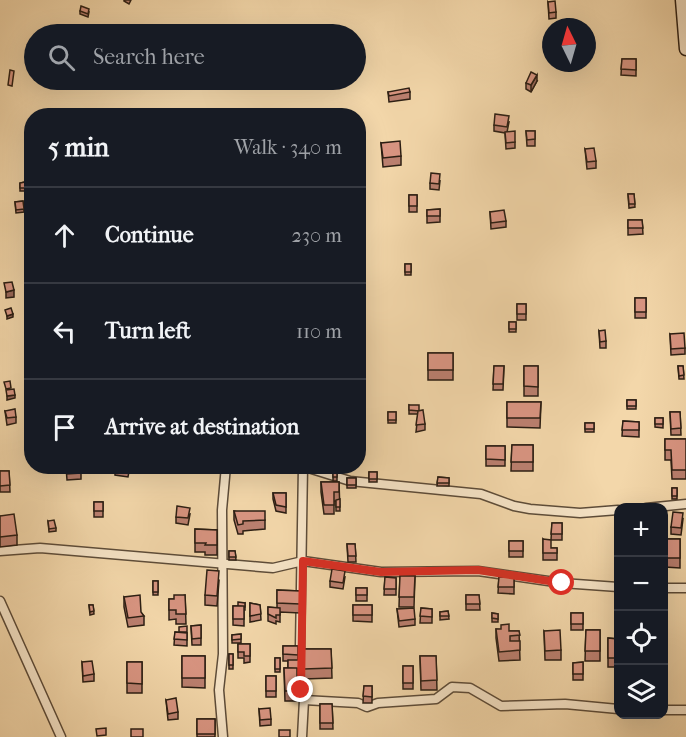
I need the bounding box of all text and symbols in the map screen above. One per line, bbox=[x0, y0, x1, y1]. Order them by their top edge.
north arrow bbox=[542, 18, 596, 72]
search box bbox=[24, 24, 366, 90]
icon: search bbox=[45, 41, 78, 74]
text: Search here bbox=[93, 44, 205, 70]
text: 5 min bbox=[48, 132, 109, 163]
text: Walk · 340 m bbox=[234, 136, 342, 159]
icon: ahead bbox=[48, 219, 81, 252]
text: Continue bbox=[105, 222, 194, 248]
text: 230 m bbox=[292, 224, 342, 247]
icon: left bbox=[48, 315, 81, 348]
text: Turn left bbox=[105, 318, 191, 344]
text: 110 m bbox=[296, 320, 342, 343]
icon: arrive bbox=[48, 411, 81, 444]
text: Arrive at destination bbox=[105, 414, 299, 440]
map controls bbox=[614, 503, 668, 719]
button: + bbox=[614, 503, 668, 557]
button: − bbox=[614, 557, 668, 611]
route start bbox=[548, 569, 574, 595]
button: locate bbox=[614, 611, 668, 665]
button: layers bbox=[614, 665, 668, 719]
route end bbox=[287, 676, 313, 702]

